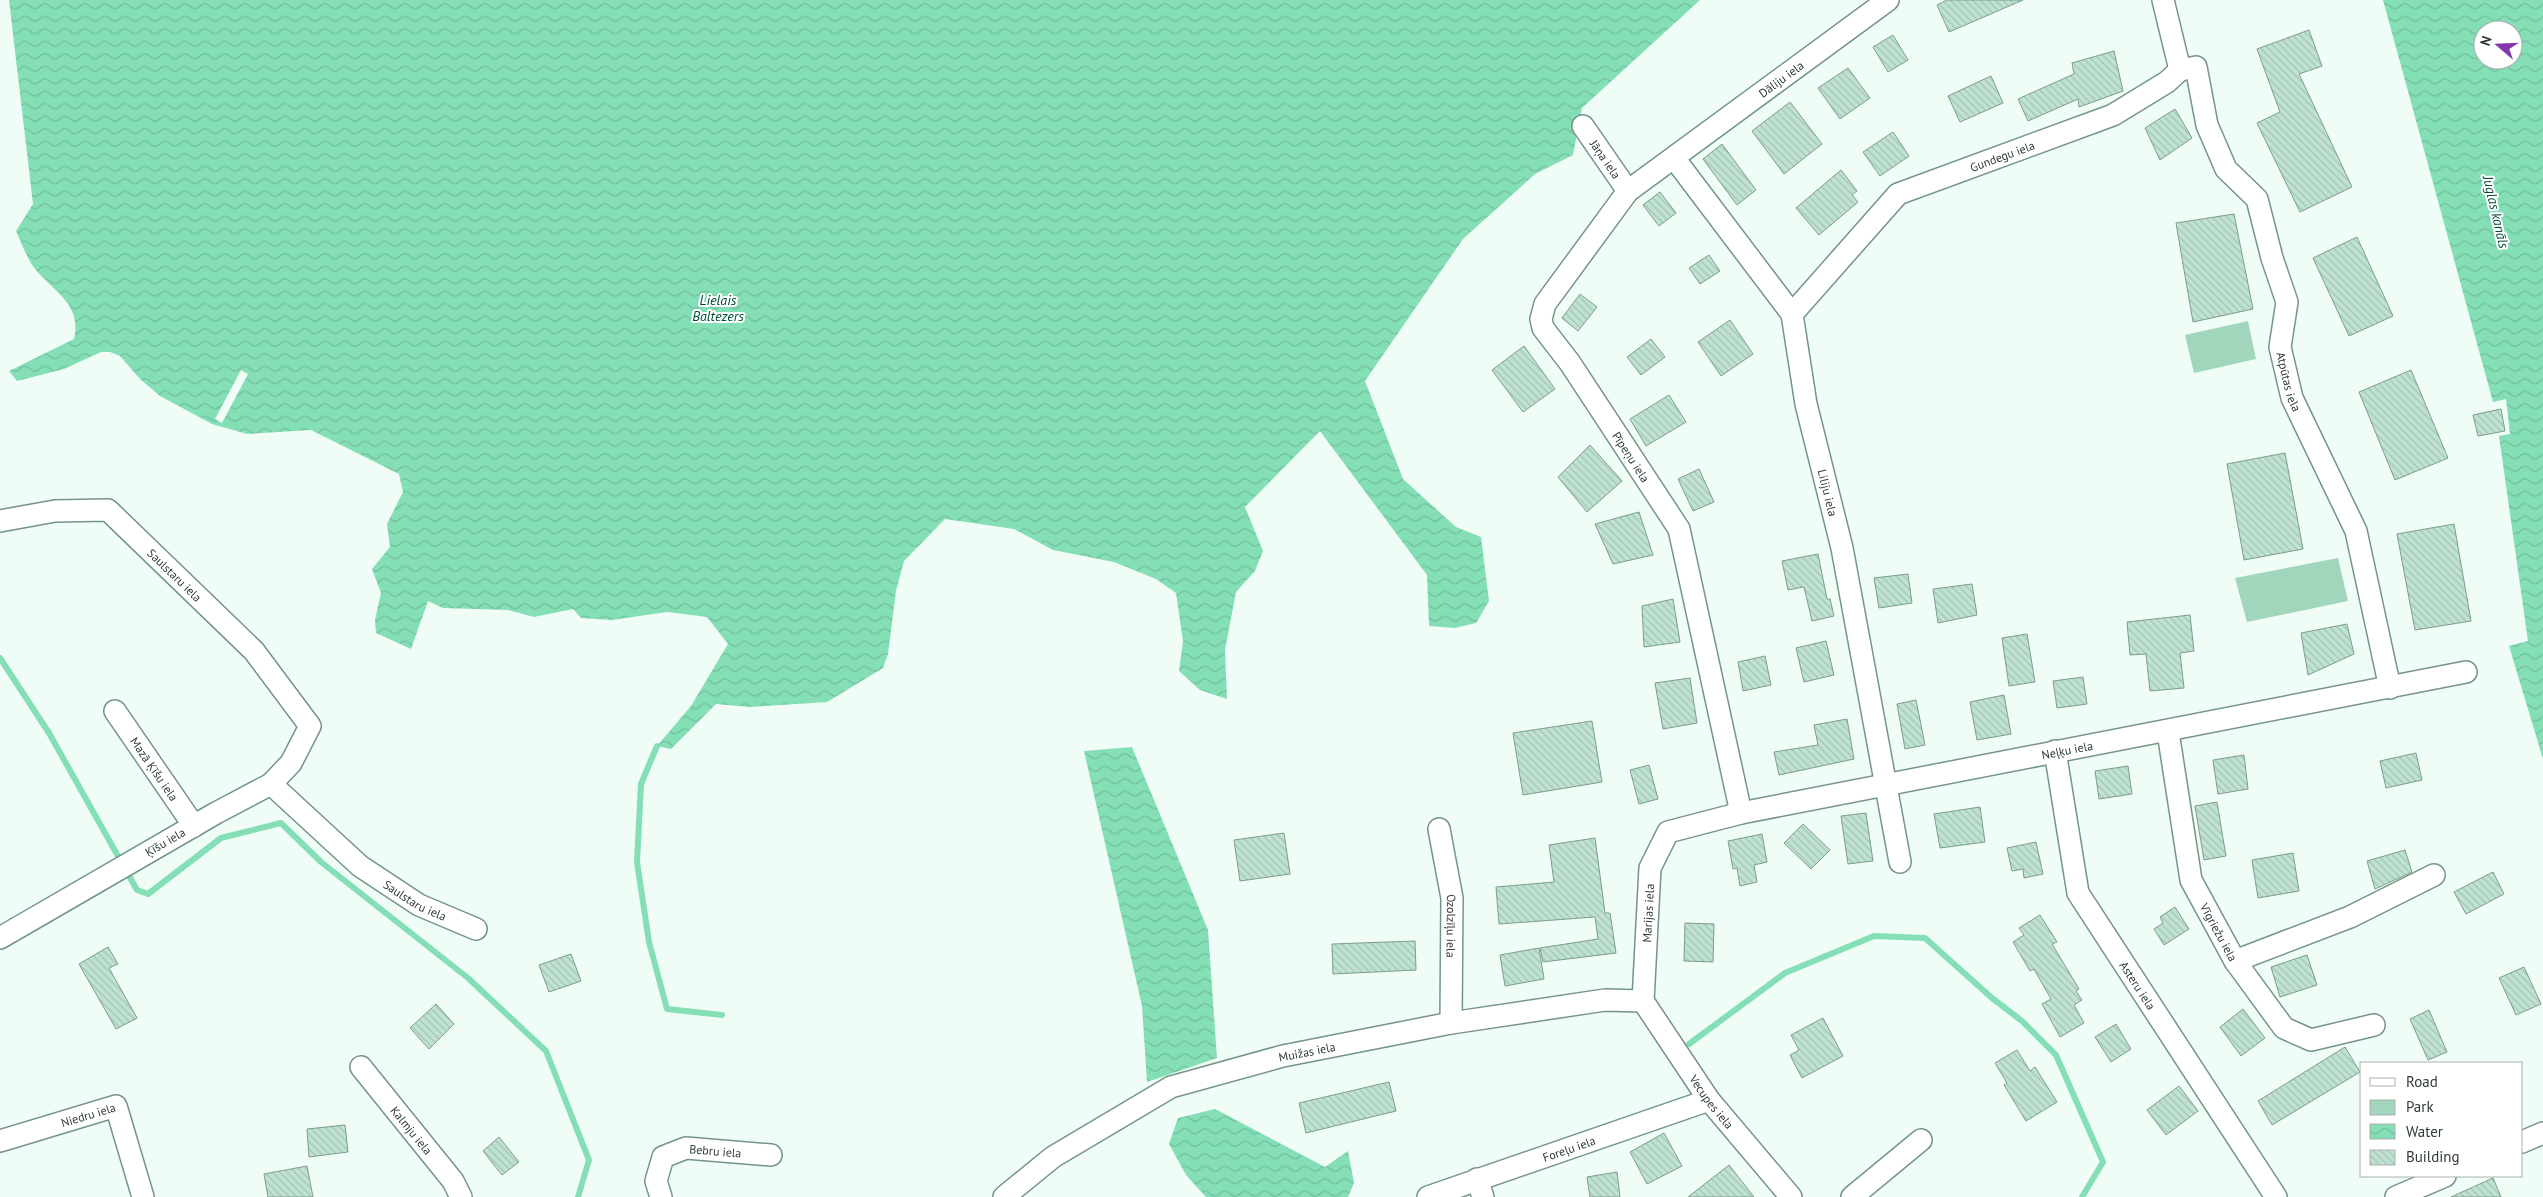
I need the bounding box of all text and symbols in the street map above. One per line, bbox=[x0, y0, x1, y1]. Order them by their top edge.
north arrow bbox=[2473, 20, 2523, 70]
text: N bbox=[2476, 33, 2496, 48]
street label: Dāliju iela bbox=[1755, 57, 1806, 100]
street label: Jāņa iela bbox=[1587, 136, 1624, 181]
street label: Gundegu iela bbox=[1968, 137, 2037, 174]
water label: Juglas kanāls bbox=[2479, 173, 2513, 251]
water label: Lielais Baltezers bbox=[692, 291, 744, 325]
street label: Atpūtas iela bbox=[2274, 350, 2305, 414]
street label: Pīpeņu iela bbox=[1608, 429, 1653, 486]
street label: Liliju iela bbox=[1815, 468, 1841, 518]
street label: Saulstaru iela bbox=[145, 545, 205, 604]
street label: Mazā Ķīšu iela bbox=[127, 734, 182, 804]
street label: Neļķu iela bbox=[2040, 737, 2094, 762]
street label: Ķīšu iela bbox=[142, 824, 188, 860]
street label: Saulstaru iela bbox=[381, 876, 449, 923]
street label: Marijas iela bbox=[1639, 883, 1657, 943]
street label: Ozolzīļu iela bbox=[1444, 893, 1460, 958]
street label: Vīgriežu iela bbox=[2197, 900, 2241, 964]
street label: Asteru iela bbox=[2117, 958, 2159, 1012]
street label: Muižas iela bbox=[1277, 1038, 1337, 1064]
legend bbox=[2360, 1062, 2523, 1177]
street label: Vecupes iela bbox=[1686, 1071, 1737, 1131]
text: Road bbox=[2406, 1072, 2438, 1091]
text: Park bbox=[2406, 1097, 2434, 1116]
street label: Niedru iela bbox=[59, 1099, 117, 1130]
street label: Kalmju iela bbox=[388, 1103, 436, 1157]
text: Water bbox=[2406, 1122, 2443, 1141]
street label: Foreļu iela bbox=[1540, 1132, 1597, 1164]
street label: Bebru iela bbox=[689, 1141, 742, 1160]
text: Building bbox=[2406, 1147, 2460, 1166]

